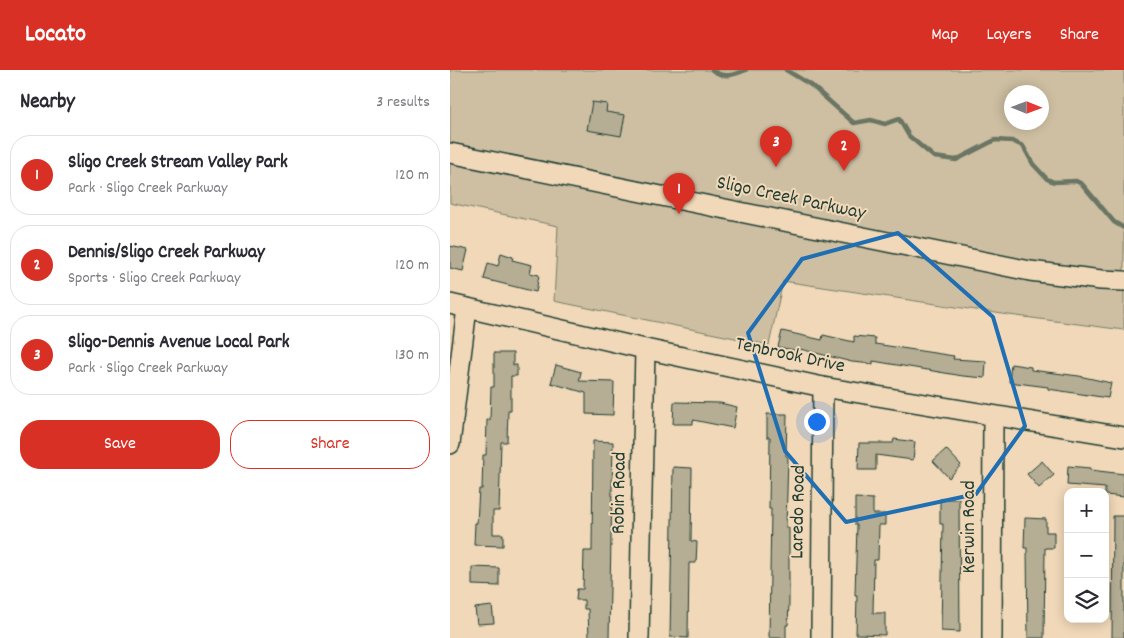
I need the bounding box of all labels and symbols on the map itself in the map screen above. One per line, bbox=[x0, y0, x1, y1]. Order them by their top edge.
north arrow bbox=[1004, 85, 1049, 130]
pin: 3 bbox=[760, 126, 792, 167]
pin: 2 bbox=[828, 130, 860, 171]
street label: Sligo Creek Parkway bbox=[714, 170, 869, 229]
pin: 1 bbox=[663, 173, 695, 214]
street label: Tenbrook Drive bbox=[733, 331, 848, 381]
your location bbox=[804, 409, 830, 435]
street label: Robin Road bbox=[605, 452, 635, 534]
street label: Laredo Road bbox=[784, 465, 814, 559]
street label: Kerwin Road bbox=[956, 480, 984, 574]

